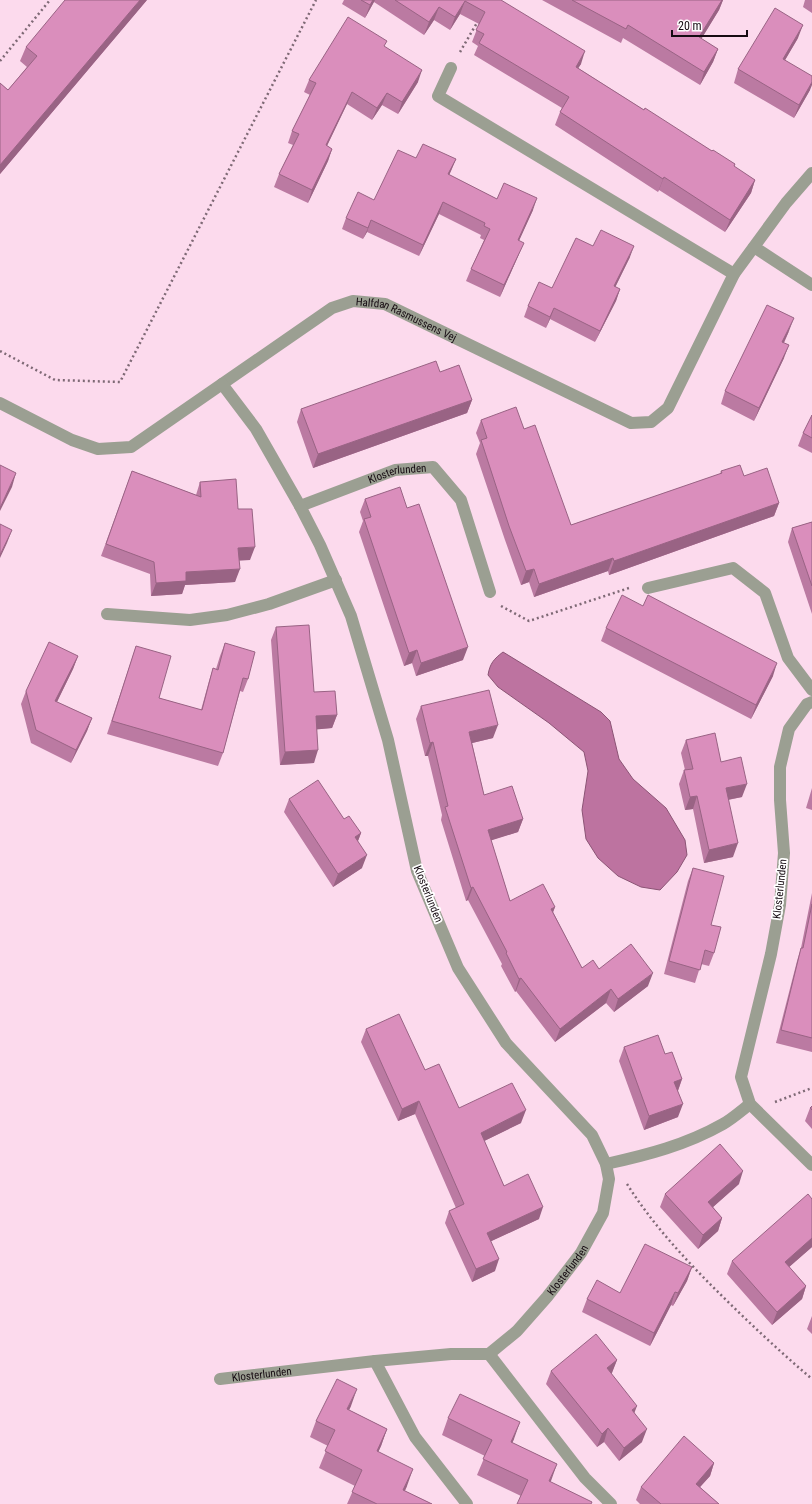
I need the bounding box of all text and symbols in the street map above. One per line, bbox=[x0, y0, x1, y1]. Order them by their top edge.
scale bar bbox=[672, 12, 747, 38]
text: 20 m bbox=[678, 19, 702, 33]
street label: Halfdan Rasmussens Vej bbox=[355, 295, 459, 344]
street label: Klosterlunden bbox=[366, 461, 427, 486]
street label: Klosterlunden bbox=[770, 859, 790, 919]
street label: Klosterlunden bbox=[411, 864, 445, 924]
street label: Klosterlunden bbox=[544, 1242, 591, 1298]
street label: Klosterlunden bbox=[231, 1364, 292, 1384]

